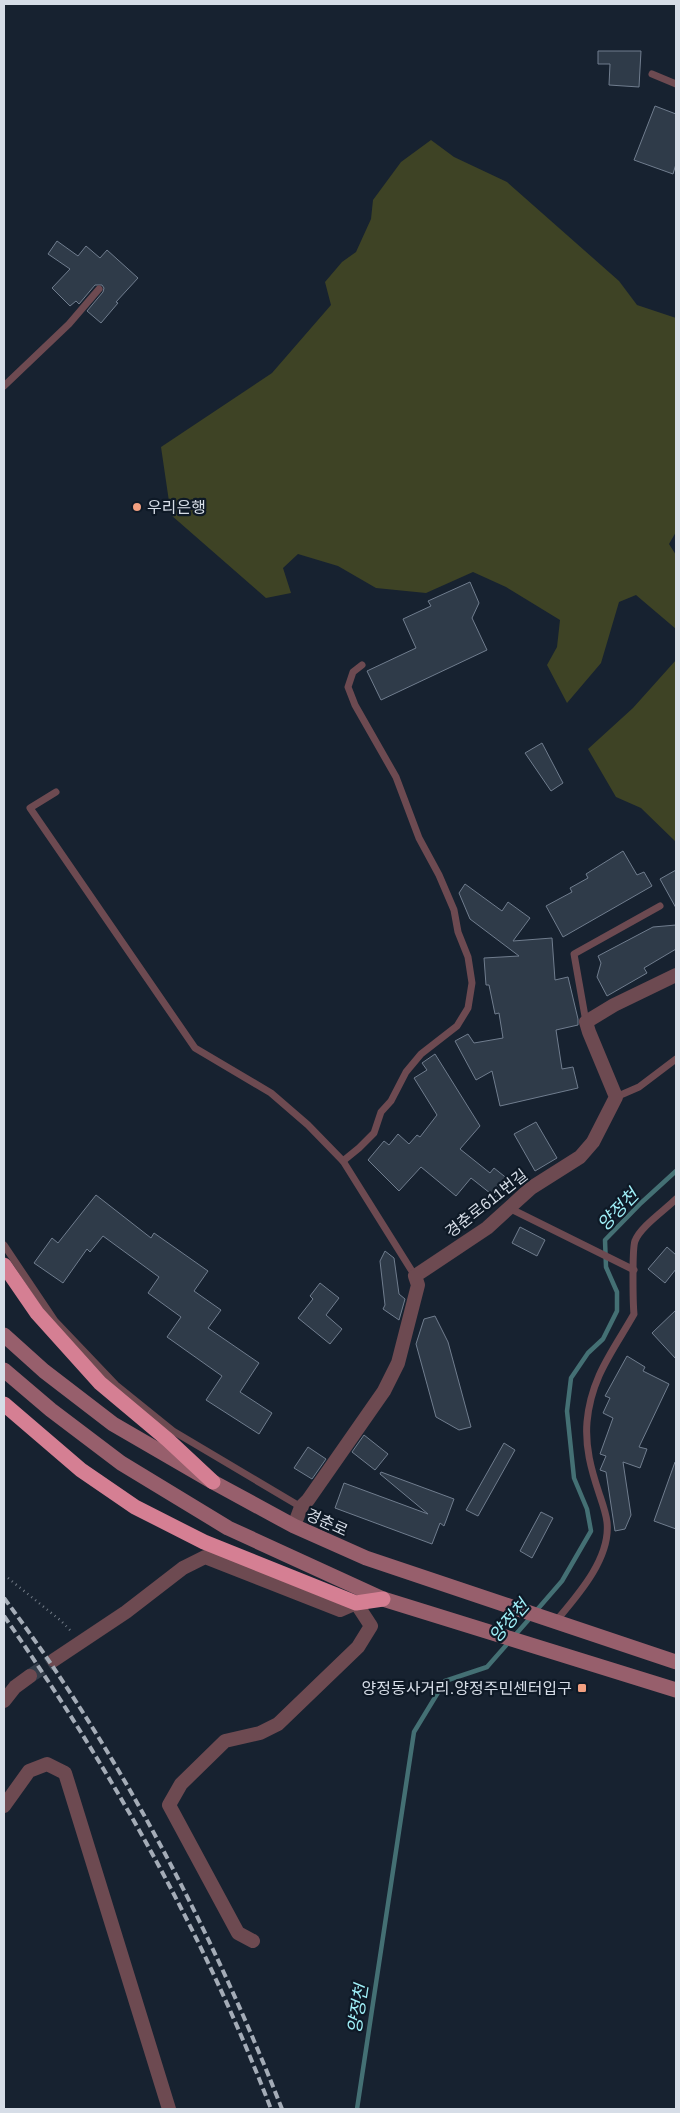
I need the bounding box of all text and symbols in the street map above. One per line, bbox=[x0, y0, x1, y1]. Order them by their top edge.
place label: 우리은행 bbox=[147, 499, 206, 516]
marker: 우리은행 bbox=[131, 501, 143, 513]
street label: 경춘로611번길 bbox=[442, 1166, 531, 1241]
water label: 양정천 bbox=[594, 1183, 644, 1235]
street label: 경춘로 bbox=[303, 1506, 351, 1539]
water label: 양정천 bbox=[485, 1594, 534, 1646]
place label: 양정동사거리.양정주민센터입구 bbox=[361, 1680, 572, 1697]
marker: 양정동사거리.양정주민센터입구 bbox=[576, 1682, 588, 1694]
water label: 양정천 bbox=[344, 1980, 372, 2035]

